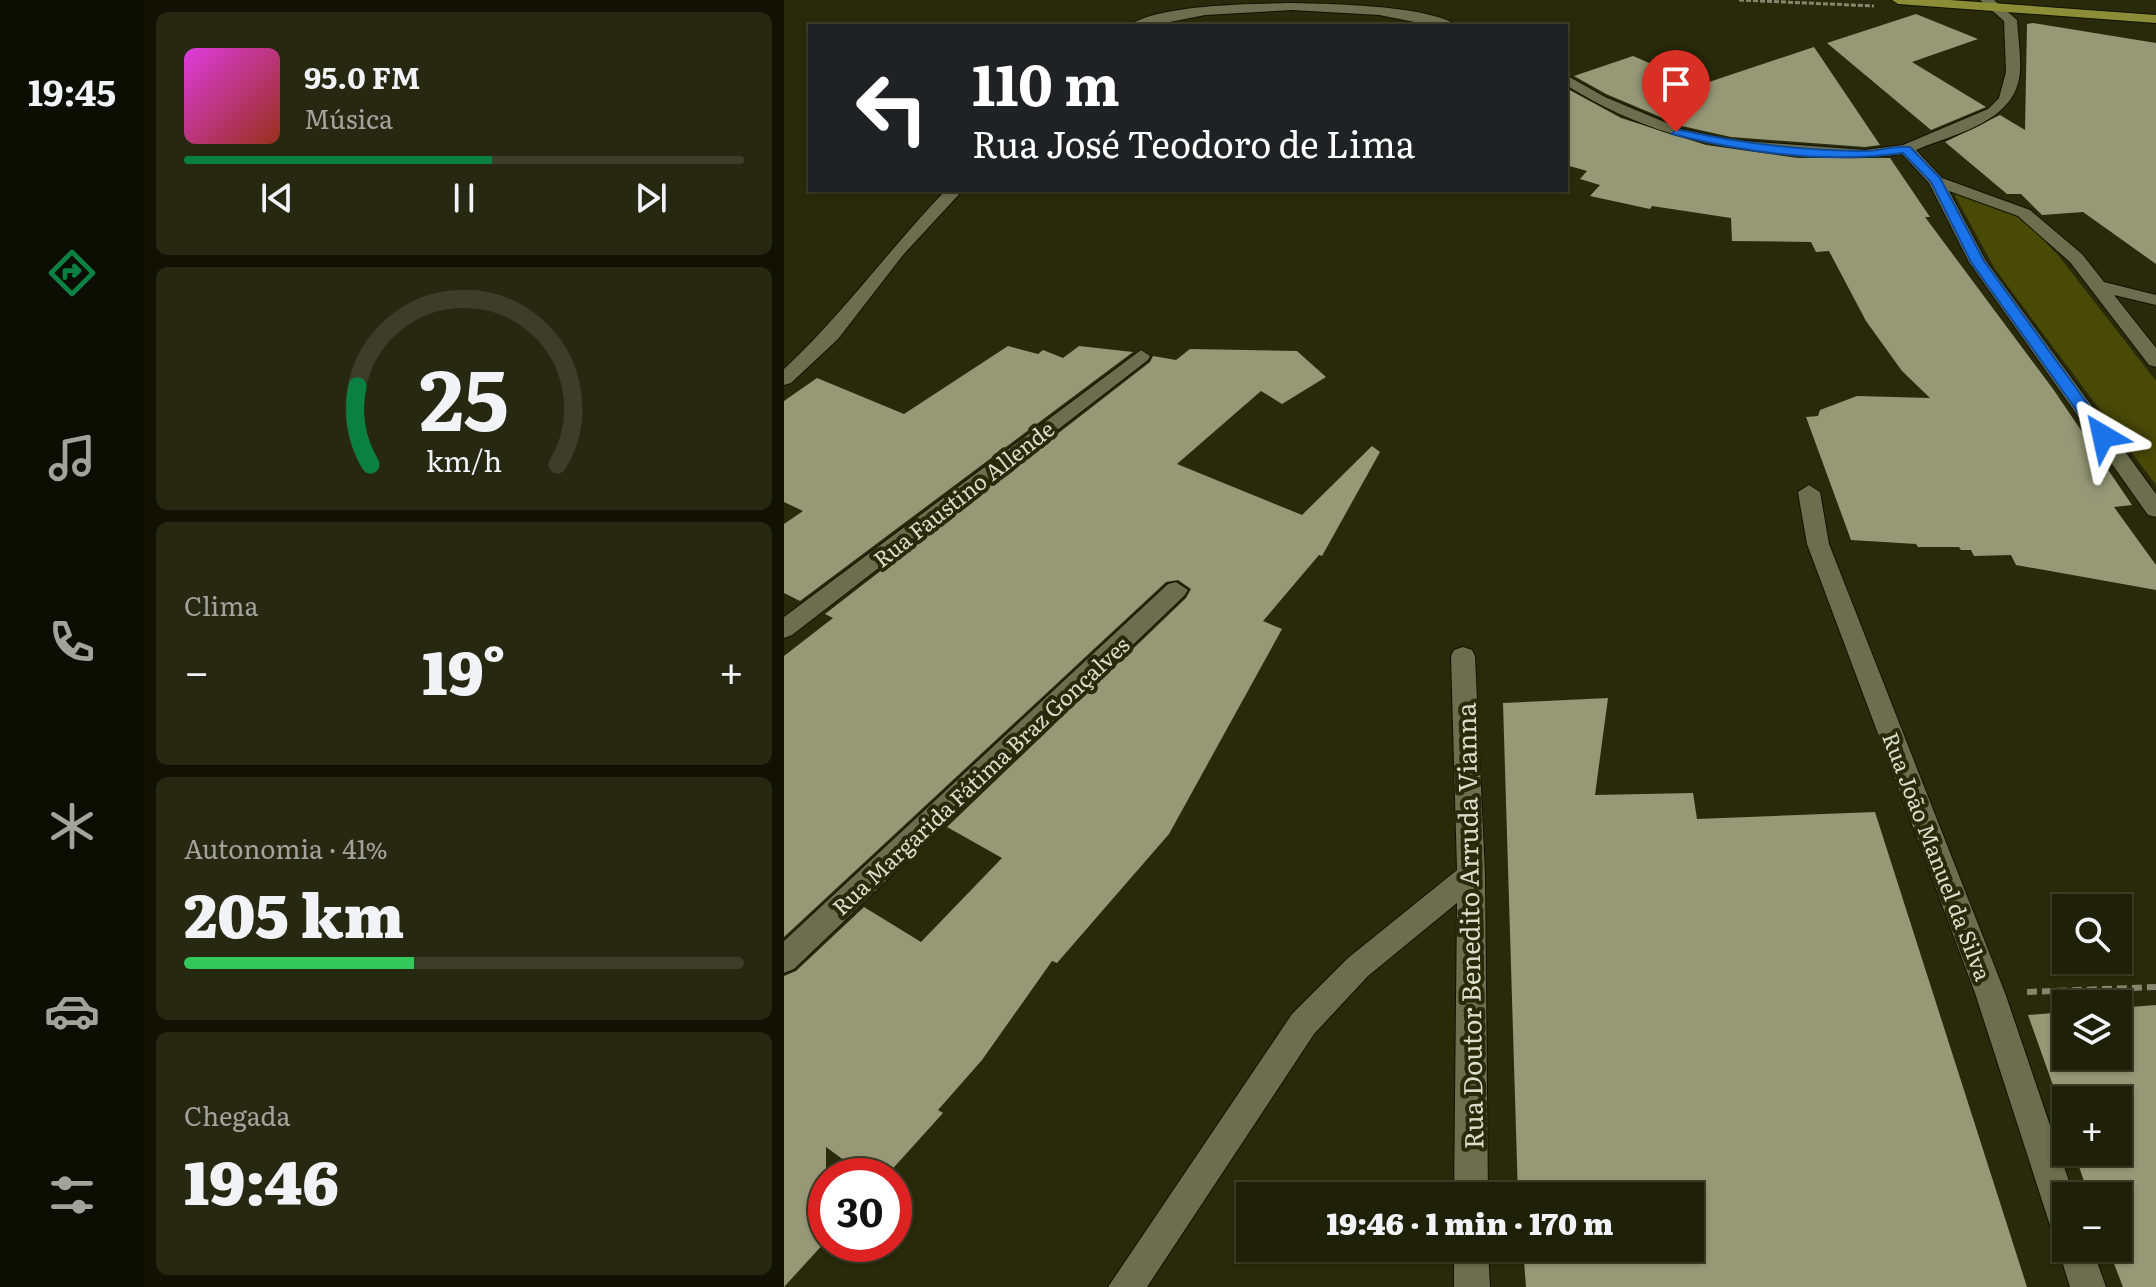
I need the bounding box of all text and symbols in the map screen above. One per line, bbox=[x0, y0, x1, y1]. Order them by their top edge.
text: 110 m bbox=[972, 40, 1120, 123]
pin bbox=[1642, 50, 1710, 132]
text: 95.0 FM bbox=[304, 54, 420, 98]
icon: left bbox=[840, 56, 944, 160]
icon: arrive bbox=[1654, 62, 1698, 106]
text: 19:45 bbox=[28, 64, 116, 117]
text: Música bbox=[304, 98, 393, 137]
text: Rua José Teodoro de Lima bbox=[972, 116, 1415, 169]
icon: previous bbox=[255, 176, 299, 220]
icon: pause bbox=[442, 176, 486, 220]
icon: next bbox=[629, 176, 673, 220]
icon: directions bbox=[44, 245, 100, 301]
text: 25 bbox=[419, 332, 509, 456]
position arrow bbox=[2061, 394, 2145, 478]
street label: Rua Faustino Allende bbox=[865, 412, 1061, 574]
icon: music bbox=[44, 430, 100, 486]
text: km/h bbox=[426, 438, 502, 481]
text: Clima bbox=[184, 585, 259, 624]
icon: phone bbox=[44, 614, 100, 670]
text: 19° bbox=[422, 624, 506, 713]
street label: Rua Margarida Fátima Braz Gonçalves bbox=[824, 628, 1136, 922]
text: − bbox=[184, 636, 210, 702]
text: + bbox=[718, 636, 744, 702]
street label: Rua Doutor Benedito Arruda Vianna bbox=[1445, 702, 1491, 1150]
street label: Rua João Manuel da Silva bbox=[1875, 727, 2001, 985]
icon: climate bbox=[44, 798, 100, 854]
text: Autonomia · 41% bbox=[184, 828, 388, 867]
text: 205 km bbox=[184, 867, 404, 956]
map controls bbox=[2052, 894, 2132, 1262]
button: search bbox=[2052, 894, 2132, 974]
icon: car bbox=[44, 983, 100, 1039]
button: layers bbox=[2052, 990, 2132, 1070]
button: + bbox=[2052, 1086, 2132, 1166]
text: Chegada bbox=[184, 1095, 291, 1134]
text: 19:46 bbox=[184, 1134, 339, 1223]
speed limit sign: 30 bbox=[808, 1158, 912, 1262]
icon: filters bbox=[44, 1167, 100, 1223]
button: − bbox=[2052, 1182, 2132, 1262]
text: 19:46 · 1 min · 170 m bbox=[1326, 1200, 1614, 1244]

